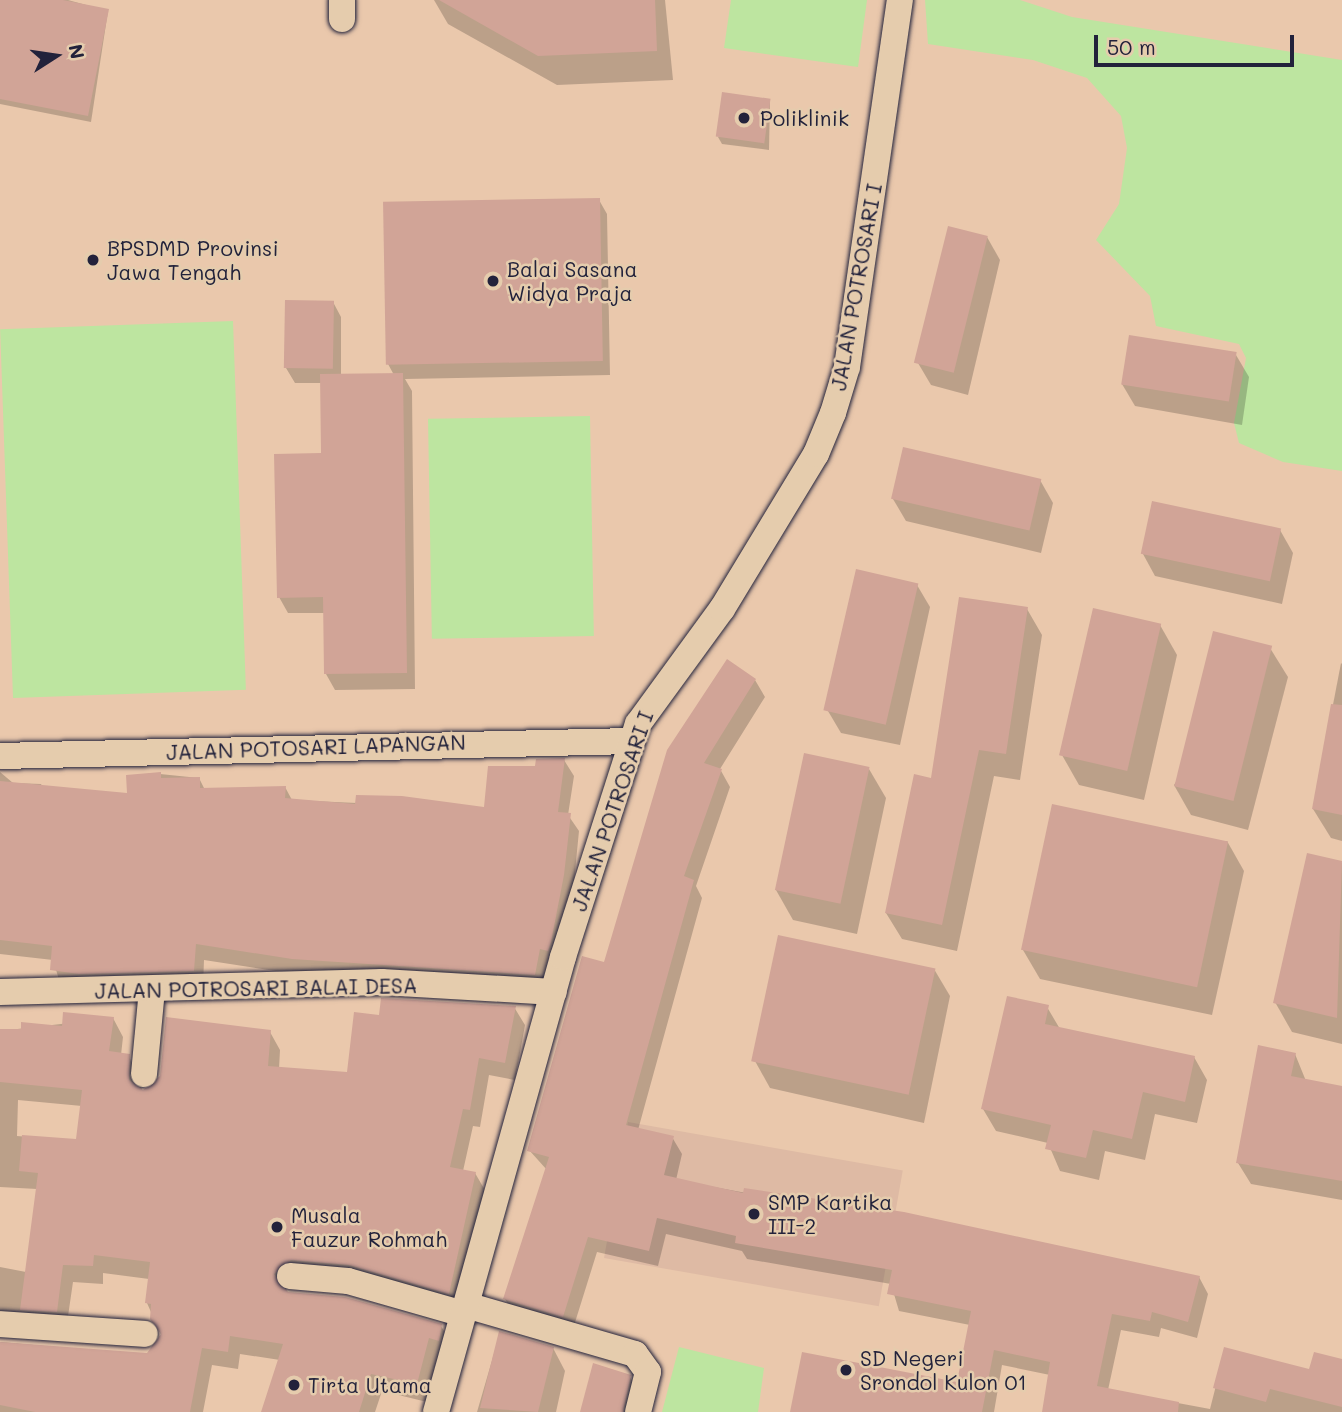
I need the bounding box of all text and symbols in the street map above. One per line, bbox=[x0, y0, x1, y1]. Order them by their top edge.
north arrow bbox=[21, 21, 91, 91]
scale bar bbox=[1097, 21, 1296, 65]
text: 50 m bbox=[1107, 33, 1156, 60]
text: N bbox=[63, 42, 91, 61]
place label: Poliklinik bbox=[760, 105, 849, 131]
marker: Poliklinik bbox=[734, 108, 754, 128]
street label: JALAN POTROSARI I bbox=[825, 181, 887, 393]
place label: BPSDMD Provinsi Jawa Tengah bbox=[107, 235, 279, 285]
marker: BPSDMD Provinsi Jawa Tengah bbox=[85, 252, 101, 268]
place label: Balai Sasana Widya Praja bbox=[507, 256, 638, 306]
marker: Balai Sasana Widya Praja bbox=[485, 273, 501, 289]
street label: JALAN POTROSARI I bbox=[566, 708, 658, 914]
street label: JALAN POTOSARI LAPANGAN bbox=[166, 729, 466, 765]
street label: JALAN POTROSARI BALAI DESA bbox=[94, 973, 418, 1003]
place label: SMP Kartika III-2 bbox=[768, 1189, 892, 1239]
place label: Musala Fauzur Rohmah bbox=[291, 1202, 447, 1252]
marker: SMP Kartika III-2 bbox=[746, 1206, 762, 1222]
marker: Musala Fauzur Rohmah bbox=[269, 1219, 285, 1235]
place label: SD Negeri Srondol Kulon 01 bbox=[860, 1345, 1027, 1395]
marker: SD Negeri Srondol Kulon 01 bbox=[838, 1362, 854, 1378]
place label: Tirta Utama bbox=[308, 1372, 432, 1398]
marker: Tirta Utama bbox=[286, 1377, 302, 1393]

